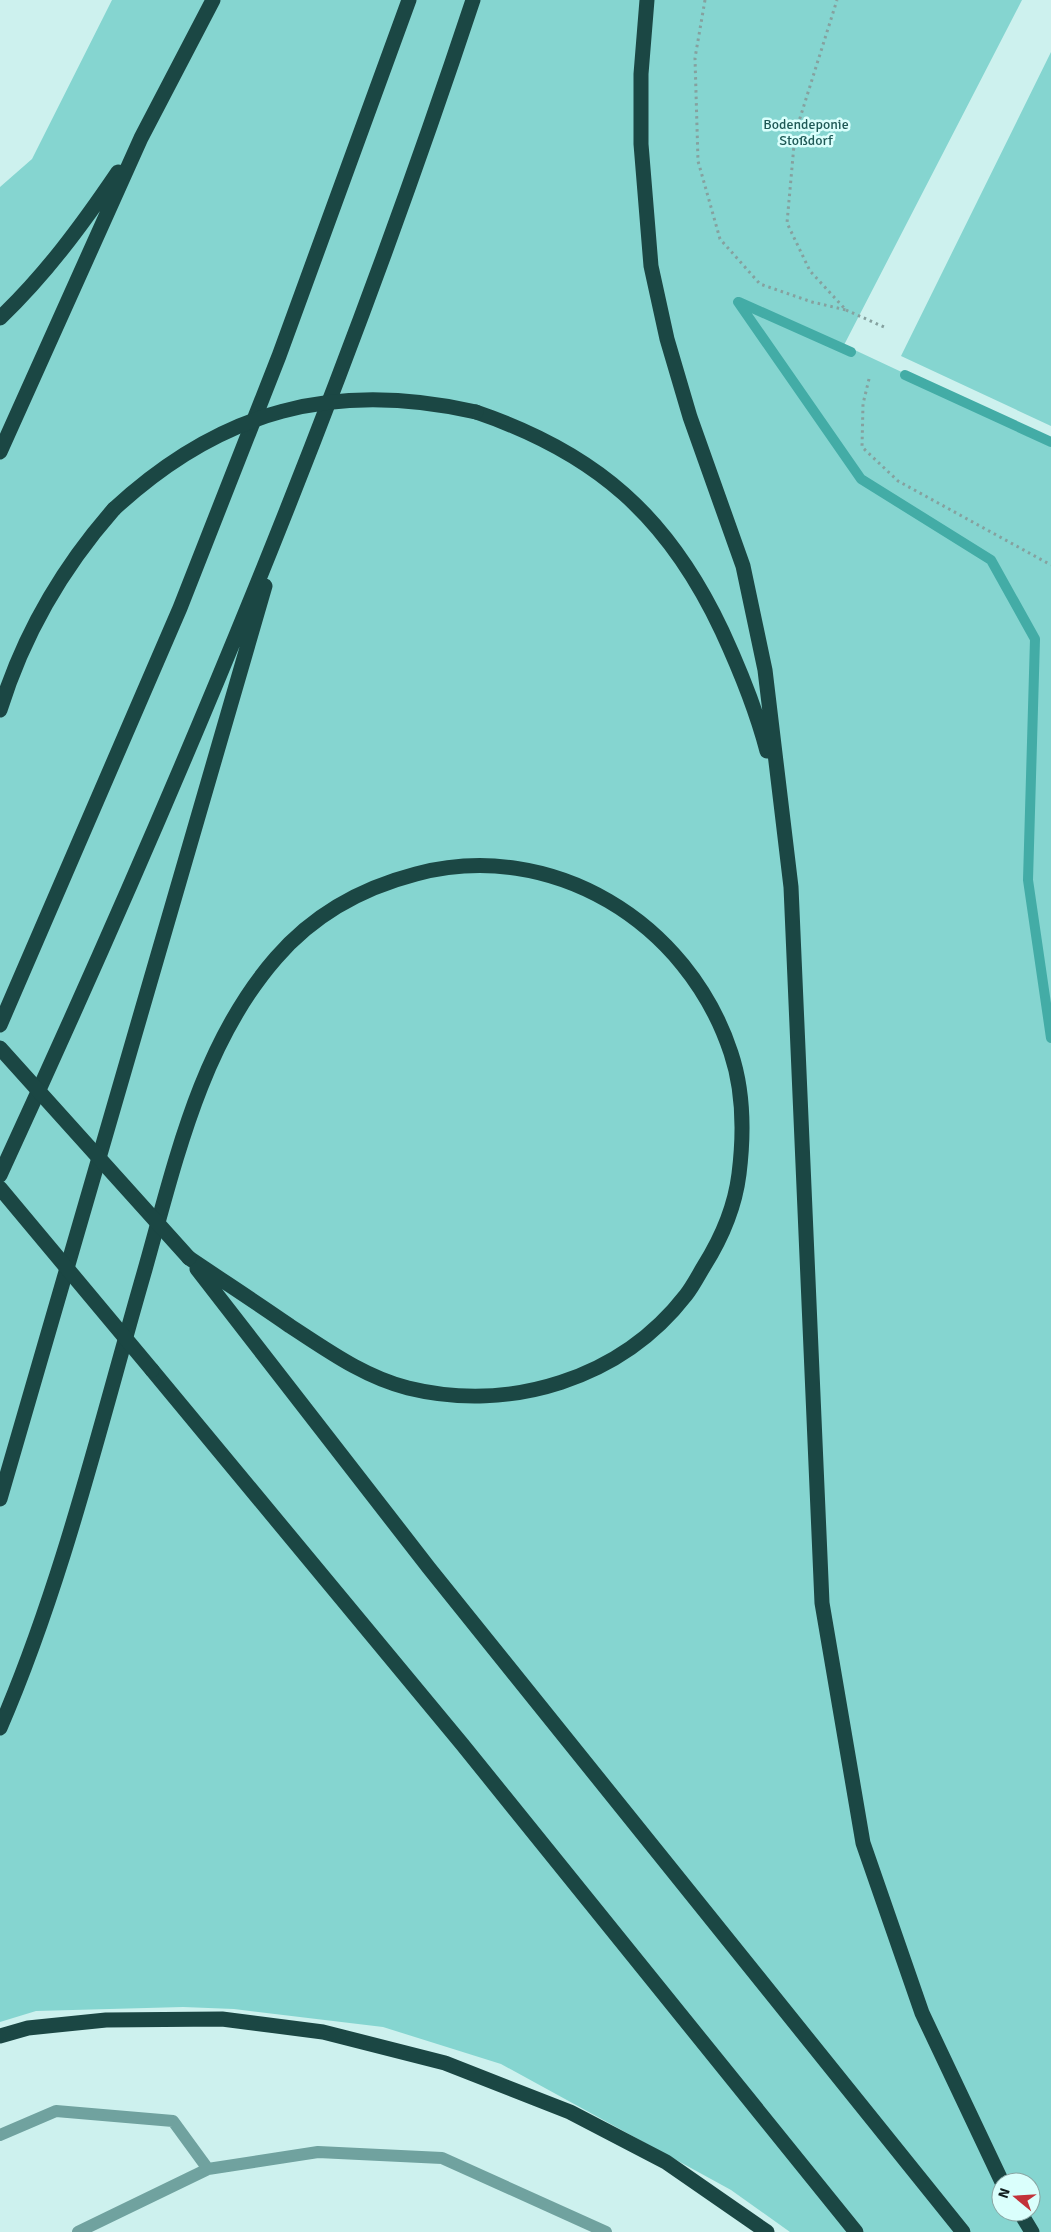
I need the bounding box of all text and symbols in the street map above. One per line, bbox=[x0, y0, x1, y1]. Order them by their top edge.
park label: Bodendeponie Stoßdorf bbox=[763, 116, 849, 149]
north arrow bbox=[991, 2172, 1041, 2222]
text: N bbox=[995, 2186, 1014, 2200]

